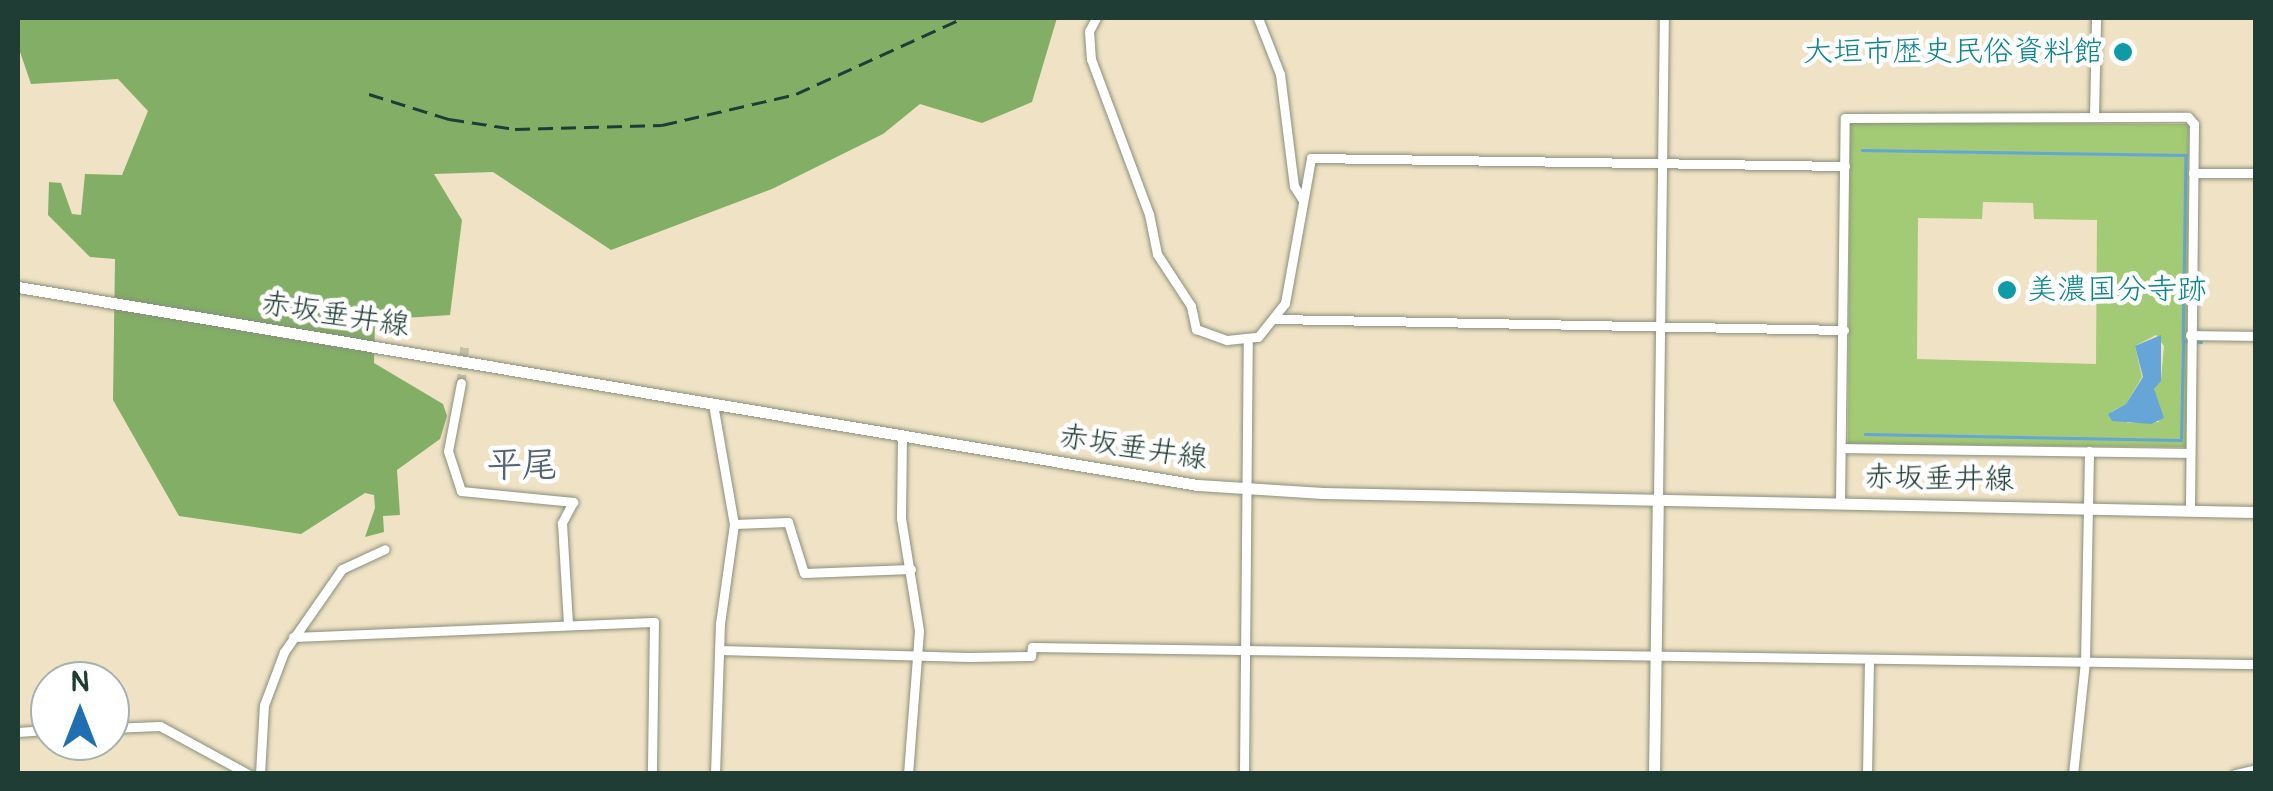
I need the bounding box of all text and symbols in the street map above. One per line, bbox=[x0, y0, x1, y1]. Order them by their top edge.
place label: 大垣市歴史民俗資料館 bbox=[1803, 34, 2103, 70]
marker: 大垣市歴史民俗資料館 bbox=[2112, 41, 2134, 63]
place label: 美濃国分寺跡 bbox=[2027, 272, 2207, 308]
marker: 美濃国分寺跡 bbox=[1996, 279, 2018, 301]
street label: 赤坂垂井線 bbox=[258, 285, 412, 345]
street label: 赤坂垂井線 bbox=[1056, 418, 1210, 478]
district label: 平尾 bbox=[487, 444, 557, 486]
street label: 赤坂垂井線 bbox=[1864, 460, 2014, 498]
north arrow bbox=[30, 661, 130, 761]
text: N bbox=[71, 665, 89, 700]

